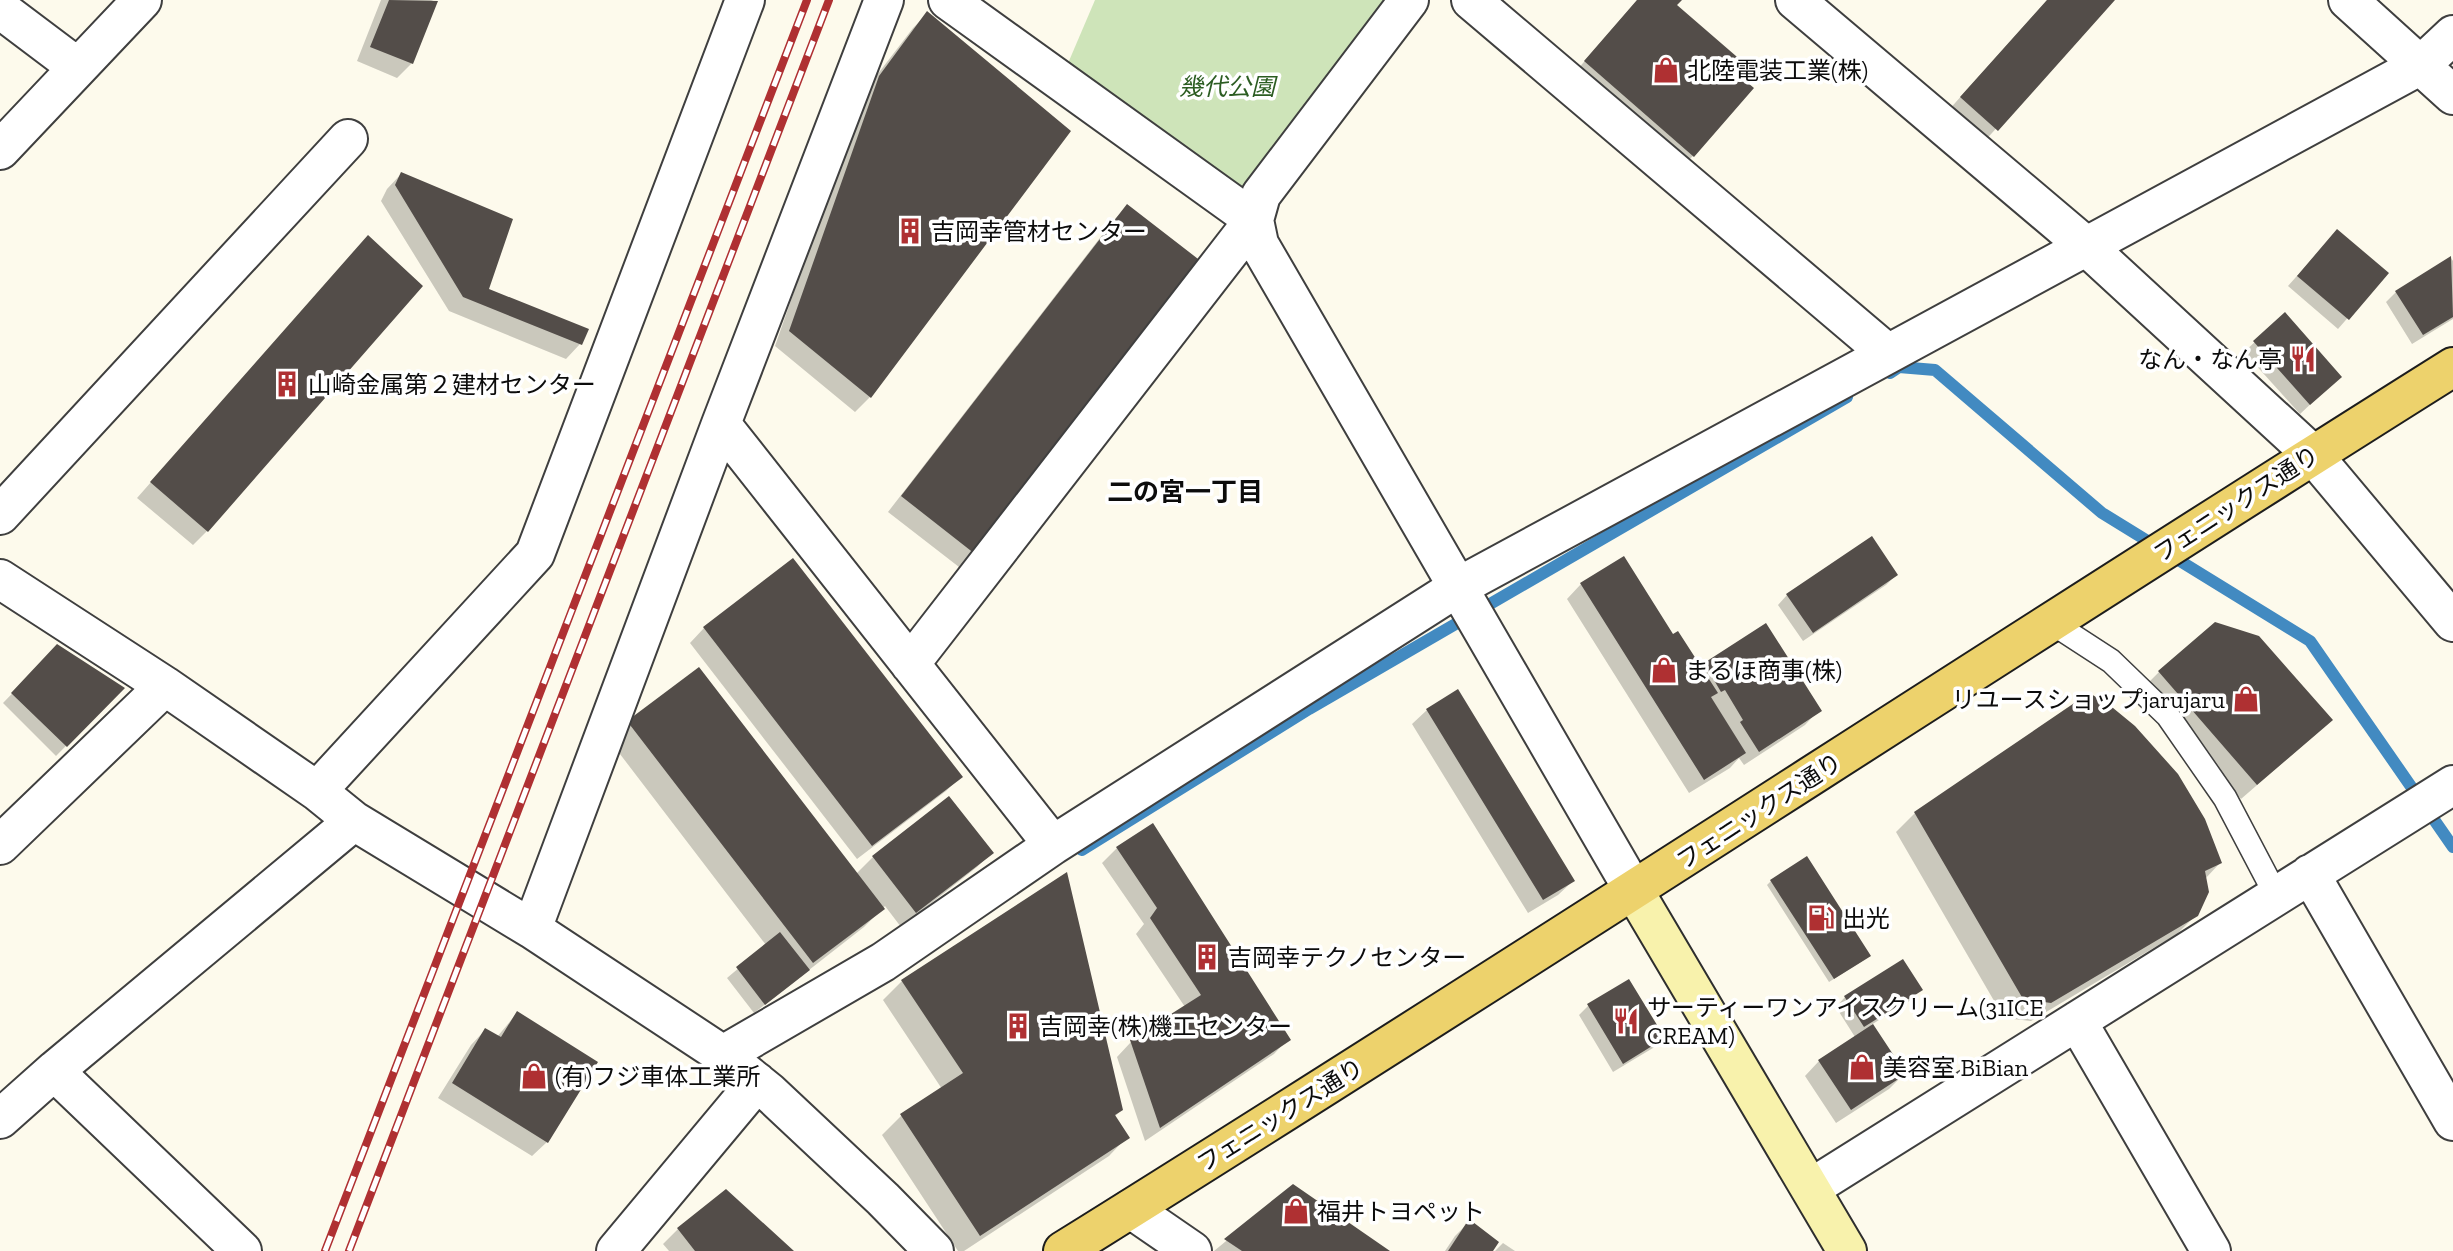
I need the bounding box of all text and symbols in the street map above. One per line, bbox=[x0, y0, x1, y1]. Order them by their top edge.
shop icon: 北陸電装工業(株) bbox=[1651, 55, 1681, 85]
place label: 北陸電装工業(株) bbox=[1687, 56, 1868, 85]
park label: 幾代公園 bbox=[1179, 72, 1278, 101]
building icon: 吉岡幸管材センター bbox=[895, 216, 925, 246]
place label: 吉岡幸管材センター bbox=[931, 217, 1147, 246]
restaurant icon: なん・なん亭 bbox=[2288, 344, 2318, 374]
place label: なん・なん亭 bbox=[2138, 345, 2282, 374]
building icon: 山崎金属第２建材センター bbox=[272, 369, 302, 399]
place label: 山崎金属第２建材センター bbox=[308, 370, 596, 399]
street label: フェニックス通り bbox=[2148, 440, 2324, 568]
district label: 二の宮一丁目 bbox=[1107, 476, 1263, 508]
shop icon: まるほ商事(株) bbox=[1649, 655, 1679, 685]
place label: まるほ商事(株) bbox=[1685, 656, 1842, 685]
shop icon: リユースショップjarujaru bbox=[2231, 684, 2261, 714]
place label: リユースショップjarujaru bbox=[1952, 685, 2226, 714]
street label: フェニックス通り bbox=[1671, 747, 1847, 875]
fuel station icon: 出光 bbox=[1806, 903, 1836, 933]
place label: 出光 bbox=[1842, 904, 1890, 933]
building icon: 吉岡幸テクノセンター bbox=[1192, 942, 1222, 972]
place label: 吉岡幸テクノセンター bbox=[1228, 943, 1467, 972]
place label: サーティーワンアイスクリーム(31ICE CREAM) bbox=[1647, 993, 2044, 1050]
restaurant icon: サーティーワンアイスクリーム(31ICE CREAM) bbox=[1611, 1006, 1641, 1036]
building icon: 吉岡幸(株)機工センター bbox=[1003, 1011, 1033, 1041]
place label: 吉岡幸(株)機工センター bbox=[1039, 1012, 1292, 1041]
street label: フェニックス通り bbox=[1191, 1052, 1369, 1178]
shop icon: 美容室 BiBian bbox=[1847, 1052, 1877, 1082]
place label: 美容室 BiBian bbox=[1883, 1053, 2028, 1082]
shop icon: (有)フジ車体工業所 bbox=[519, 1061, 549, 1091]
place label: (有)フジ車体工業所 bbox=[555, 1062, 760, 1091]
shop icon: 福井トヨペット bbox=[1281, 1196, 1311, 1226]
place label: 福井トヨペット bbox=[1317, 1197, 1485, 1226]

